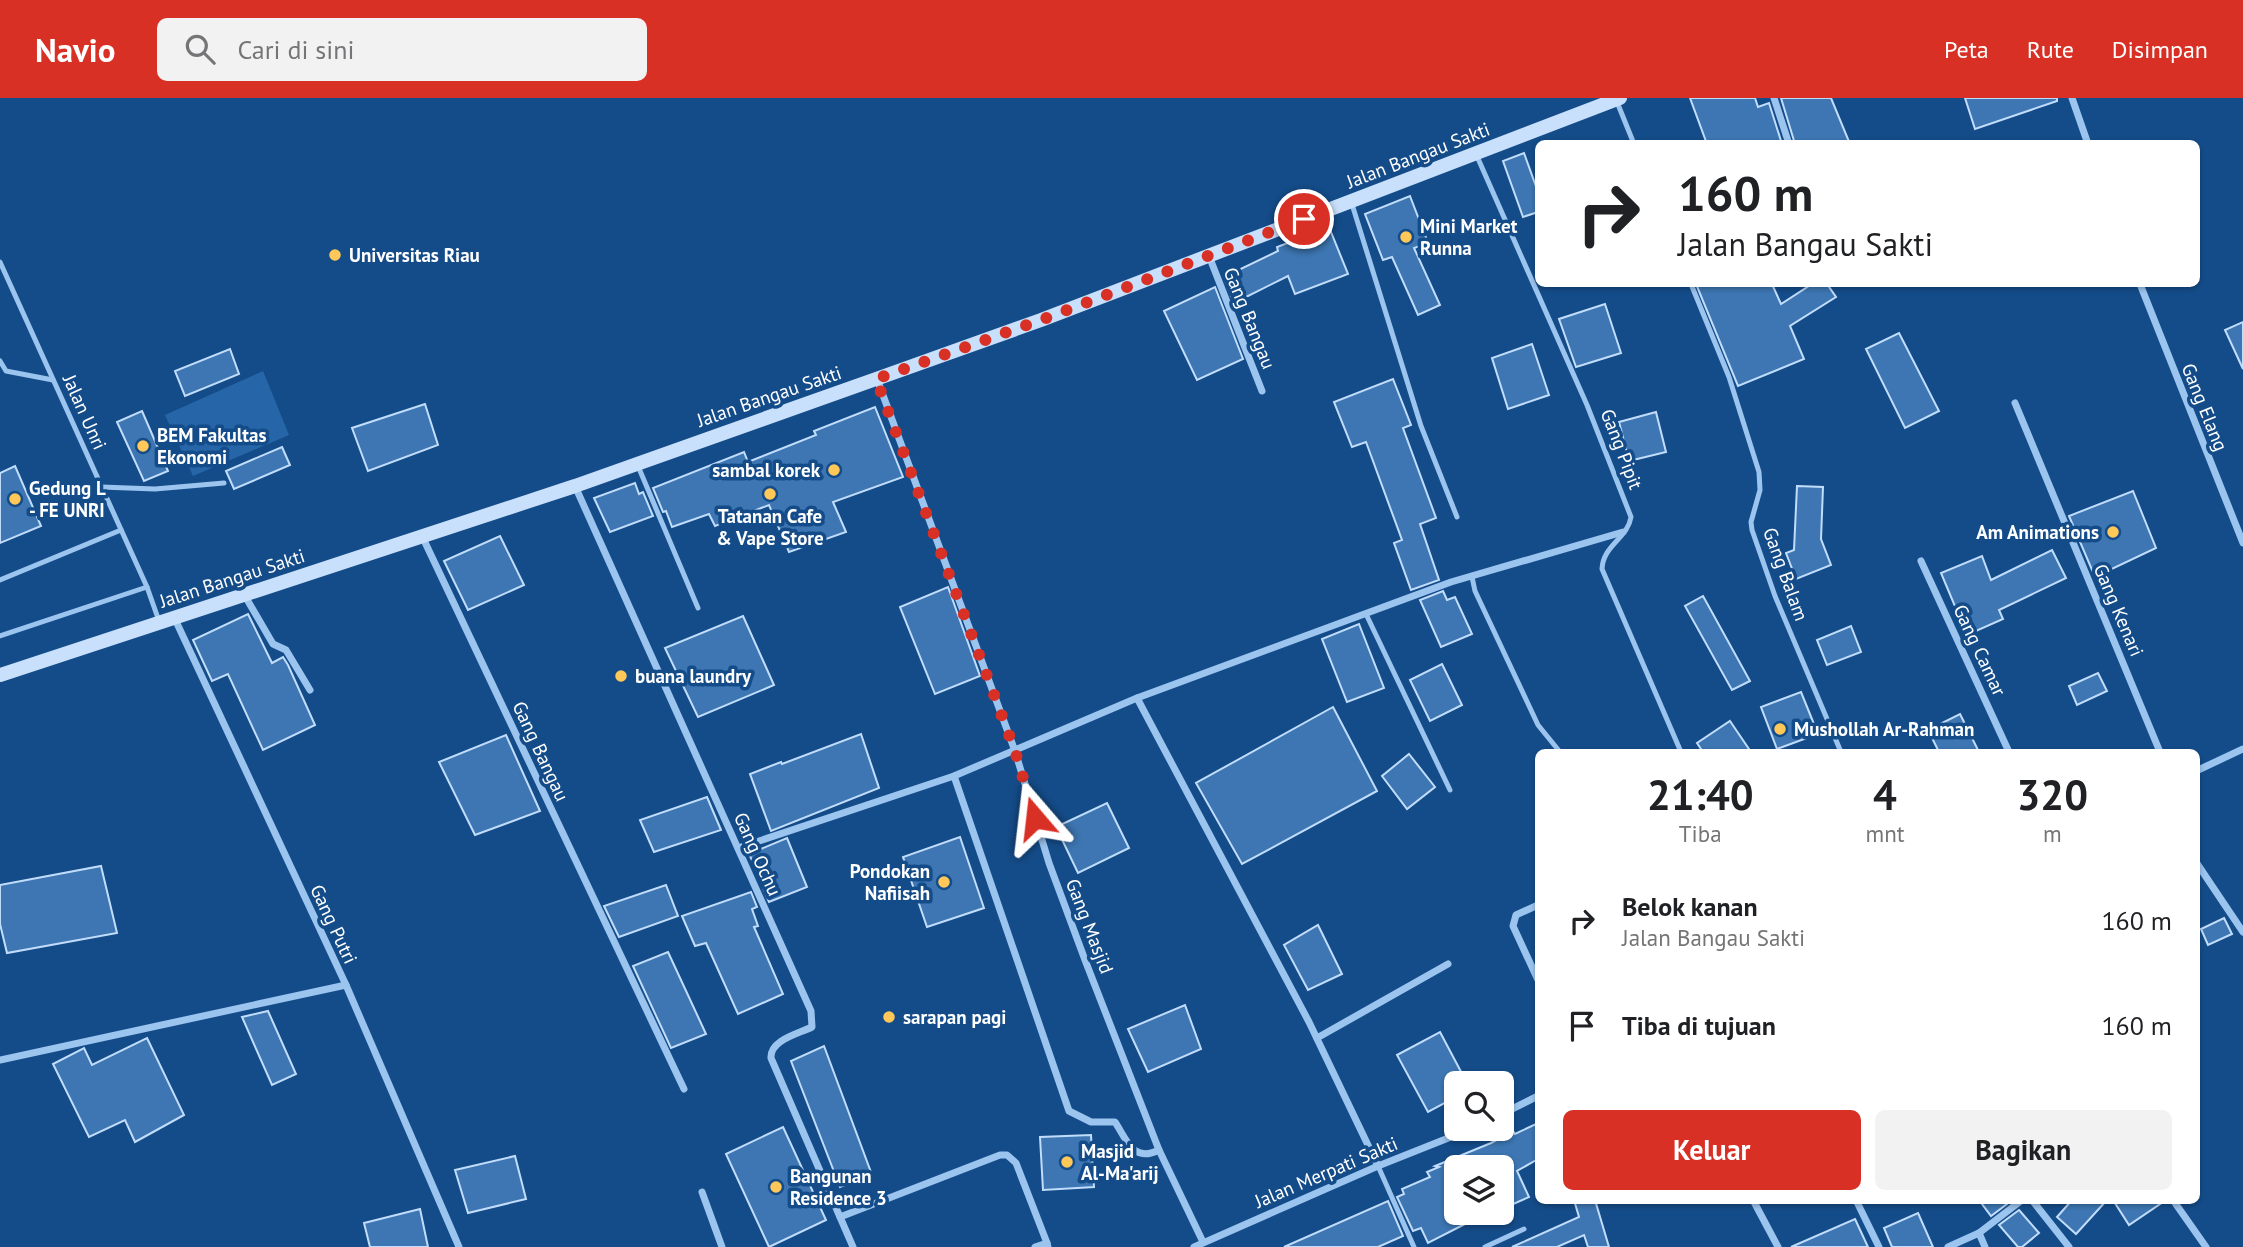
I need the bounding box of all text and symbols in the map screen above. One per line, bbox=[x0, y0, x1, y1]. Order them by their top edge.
search box bbox=[157, 18, 647, 81]
text: Navio bbox=[35, 28, 115, 71]
icon: search bbox=[181, 30, 219, 68]
text: Cari di sini bbox=[237, 33, 354, 66]
text: Peta bbox=[1944, 34, 1989, 65]
text: Rute bbox=[2027, 34, 2074, 65]
text: Disimpan bbox=[2112, 34, 2208, 65]
street label: Jalan Bangau Sakti bbox=[1342, 117, 1493, 194]
text: 160 m bbox=[1678, 161, 1813, 225]
icon: right bbox=[1563, 168, 1654, 259]
pin bbox=[1274, 189, 1334, 249]
icon: arrive bbox=[1285, 200, 1323, 238]
place label: Mini Market Runna bbox=[1420, 214, 1518, 260]
text: Jalan Bangau Sakti bbox=[1678, 223, 1933, 265]
marker: Mini Market Runna bbox=[1398, 229, 1414, 245]
place label: Universitas Riau bbox=[349, 243, 480, 267]
marker: Universitas Riau bbox=[327, 247, 343, 263]
street label: Gang Bangau bbox=[1219, 264, 1281, 372]
street label: Jalan Bangau Sakti bbox=[693, 360, 844, 432]
street label: Gang Elang bbox=[2177, 360, 2233, 454]
street label: Jalan Unri bbox=[57, 370, 112, 453]
street label: Gang Pipit bbox=[1596, 405, 1648, 493]
place label: BEM Fakultas Ekonomi bbox=[157, 423, 266, 469]
marker: BEM Fakultas Ekonomi bbox=[135, 438, 151, 454]
place label: sambal korek bbox=[712, 458, 821, 482]
marker: sambal korek bbox=[826, 462, 842, 478]
place label: Gedung L - FE UNRI bbox=[29, 476, 106, 522]
marker: Tatanan Cafe & Vape Store bbox=[762, 486, 778, 502]
marker: Gedung L - FE UNRI bbox=[7, 491, 23, 507]
place label: Tatanan Cafe & Vape Store bbox=[716, 504, 824, 550]
place label: Am Animations bbox=[1976, 520, 2099, 544]
street label: Gang Balam bbox=[1758, 524, 1814, 624]
marker: Am Animations bbox=[2105, 524, 2121, 540]
street label: Jalan Bangau Sakti bbox=[155, 543, 308, 613]
street label: Gang Kenari bbox=[2089, 560, 2149, 660]
street label: Gang Camar bbox=[1948, 601, 2012, 700]
place label: buana laundry bbox=[635, 664, 752, 688]
marker: buana laundry bbox=[613, 668, 629, 684]
street label: Gang Bangau bbox=[507, 697, 575, 805]
place label: Mushollah Ar-Rahman bbox=[1794, 717, 1974, 741]
marker: Mushollah Ar-Rahman bbox=[1772, 721, 1788, 737]
text: 21:40 bbox=[1647, 767, 1754, 822]
text: 4 bbox=[1873, 767, 1897, 822]
text: 320 bbox=[2017, 767, 2088, 822]
position arrow bbox=[998, 781, 1072, 855]
street label: Gang Ochu bbox=[729, 809, 787, 899]
text: Tiba bbox=[1679, 819, 1722, 848]
text: mnt bbox=[1866, 819, 1905, 848]
text: m bbox=[2043, 819, 2062, 848]
place label: Pondokan Nafiisah bbox=[850, 859, 930, 905]
marker: Pondokan Nafiisah bbox=[936, 874, 952, 890]
street label: Gang Masjid bbox=[1061, 875, 1119, 977]
street label: Gang Putri bbox=[305, 880, 363, 968]
text: Belok kanan bbox=[1622, 890, 1758, 923]
icon: right bbox=[1563, 902, 1601, 940]
text: 160 m bbox=[2101, 904, 2172, 937]
text: Jalan Bangau Sakti bbox=[1622, 923, 1805, 952]
place label: sarapan pagi bbox=[903, 1005, 1006, 1029]
icon: arrive bbox=[1563, 1007, 1601, 1045]
marker: sarapan pagi bbox=[881, 1009, 897, 1025]
text: Tiba di tujuan bbox=[1622, 1009, 1776, 1042]
text: 160 m bbox=[2101, 1009, 2172, 1042]
map controls bbox=[1444, 1071, 1514, 1225]
button: search bbox=[1444, 1071, 1514, 1141]
button: Keluar bbox=[1563, 1110, 1861, 1190]
button: Bagikan bbox=[1875, 1110, 2172, 1190]
street label: Jalan Merpati Sakti bbox=[1250, 1131, 1401, 1213]
place label: Masjid Al-Ma'arij bbox=[1081, 1139, 1159, 1185]
marker: Masjid Al-Ma'arij bbox=[1059, 1154, 1075, 1170]
button: layers bbox=[1444, 1155, 1514, 1225]
place label: Bangunan Residence 3 bbox=[790, 1164, 887, 1210]
marker: Bangunan Residence 3 bbox=[768, 1179, 784, 1195]

